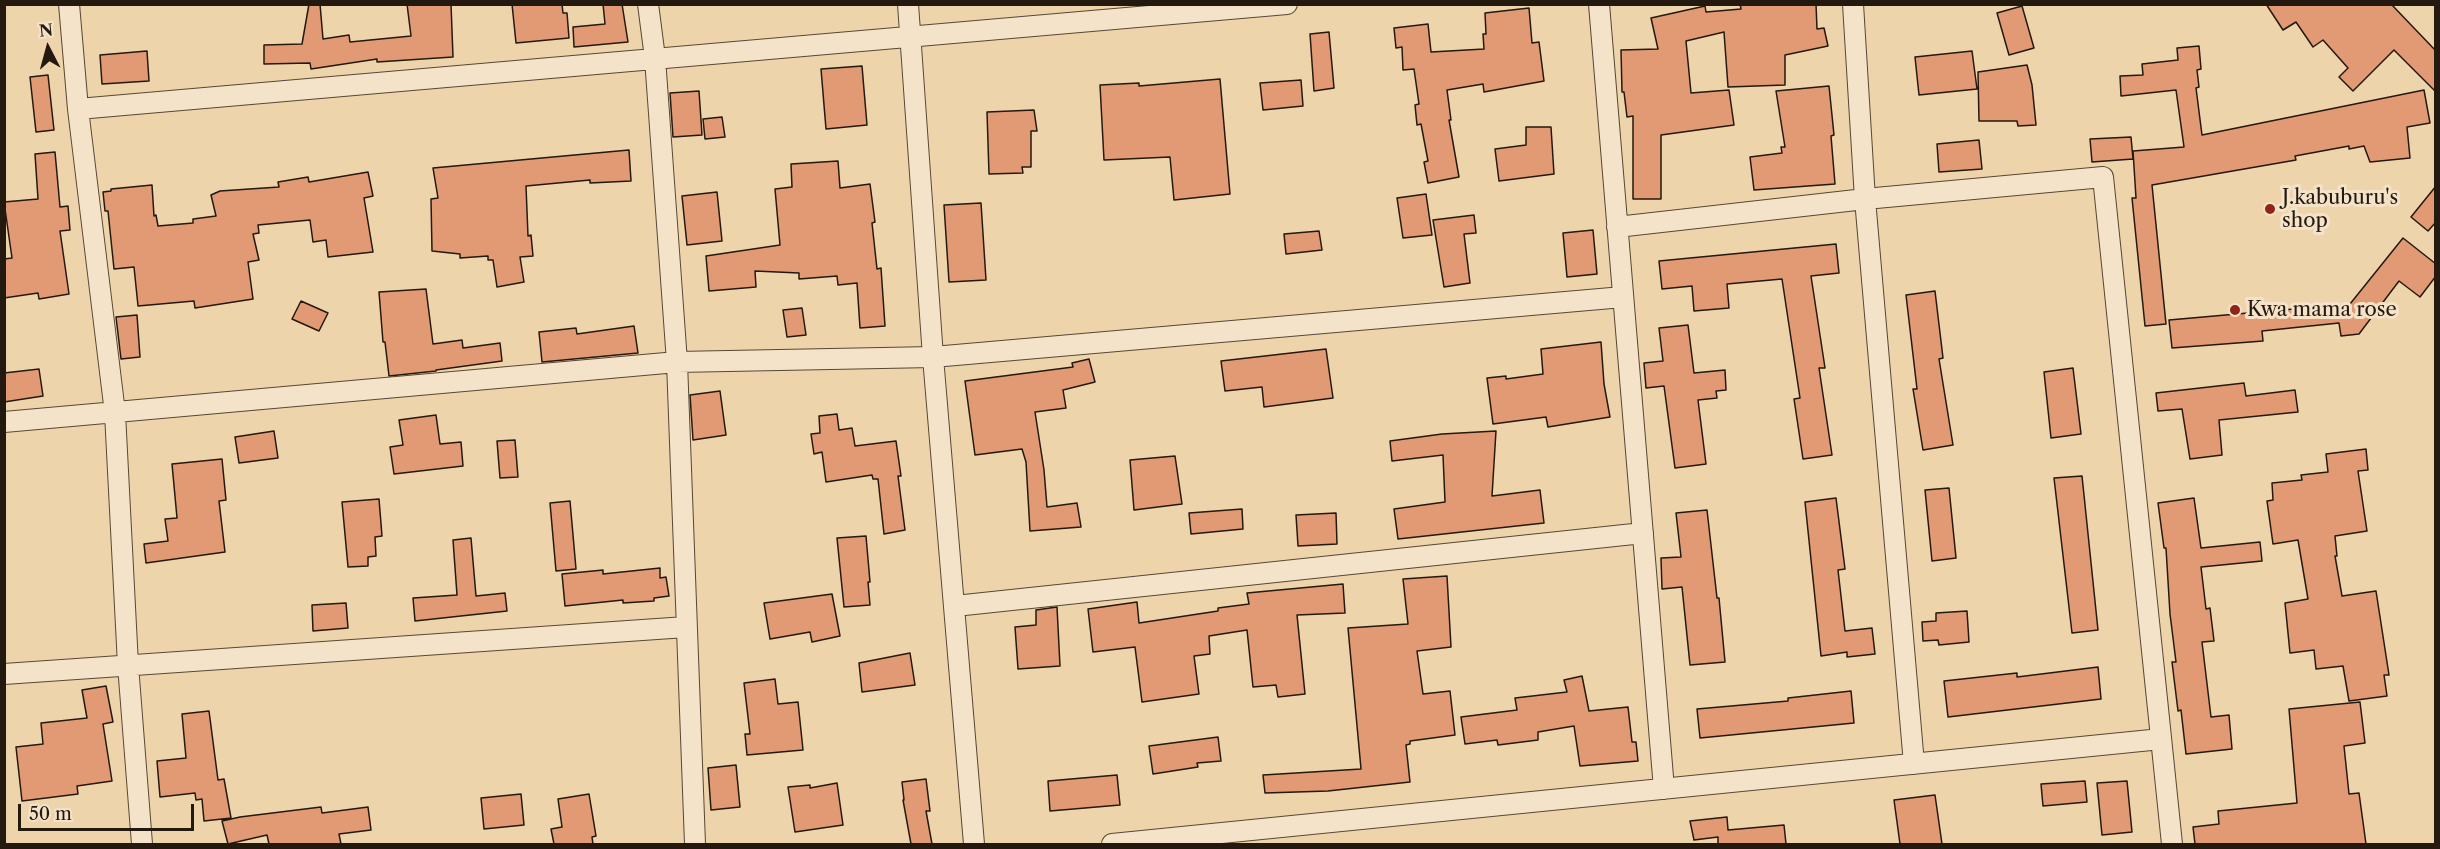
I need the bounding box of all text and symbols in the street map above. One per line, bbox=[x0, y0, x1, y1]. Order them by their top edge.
north arrow bbox=[18, 18, 78, 78]
text: N bbox=[38, 19, 54, 41]
place label: J.kabuburu's shop bbox=[2282, 186, 2398, 233]
marker: J.kabuburu's shop bbox=[2263, 202, 2277, 216]
place label: Kwa mama rose bbox=[2247, 298, 2397, 322]
marker: Kwa mama rose bbox=[2228, 303, 2242, 317]
scale bar bbox=[21, 792, 196, 830]
text: 50 m bbox=[29, 803, 72, 825]

